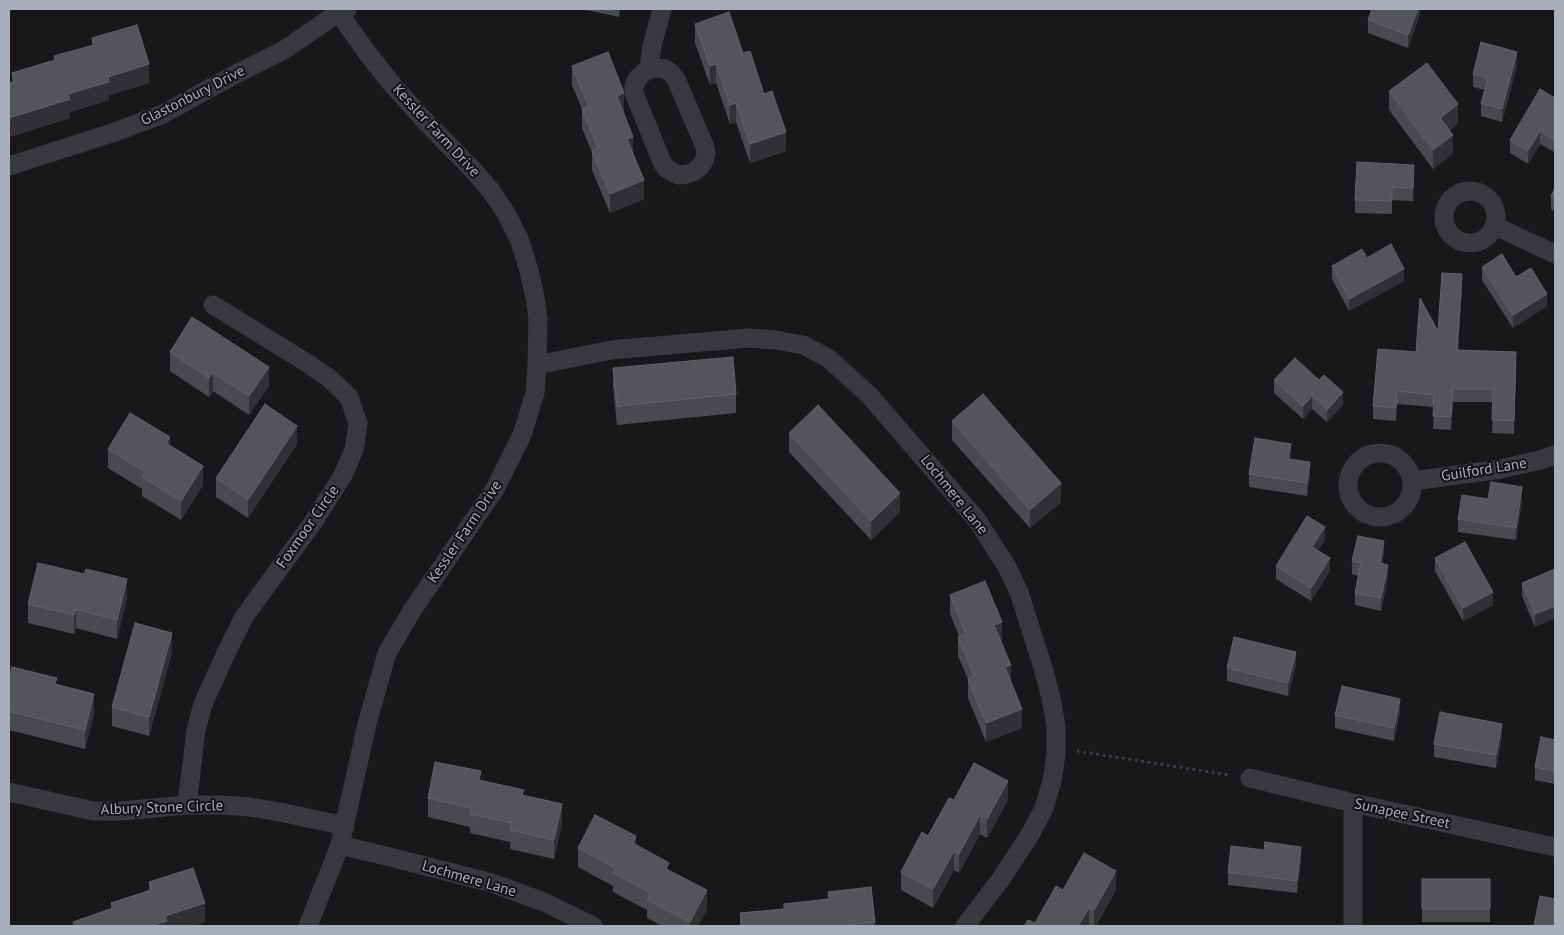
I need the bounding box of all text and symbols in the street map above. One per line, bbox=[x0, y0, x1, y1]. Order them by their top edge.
street label: Glastonbury Drive bbox=[138, 62, 248, 130]
street label: Kessler Farm Drive bbox=[389, 81, 483, 181]
street label: Lochmere Lane bbox=[916, 452, 992, 538]
street label: Guilford Lane bbox=[1440, 454, 1528, 486]
street label: Kessler Farm Drive bbox=[424, 477, 506, 587]
street label: Foxmoor Circle bbox=[273, 482, 343, 572]
street label: Sunapee Street bbox=[1353, 795, 1451, 833]
street label: Albury Stone Circle bbox=[100, 797, 224, 819]
street label: Lochmere Lane bbox=[420, 857, 518, 901]

